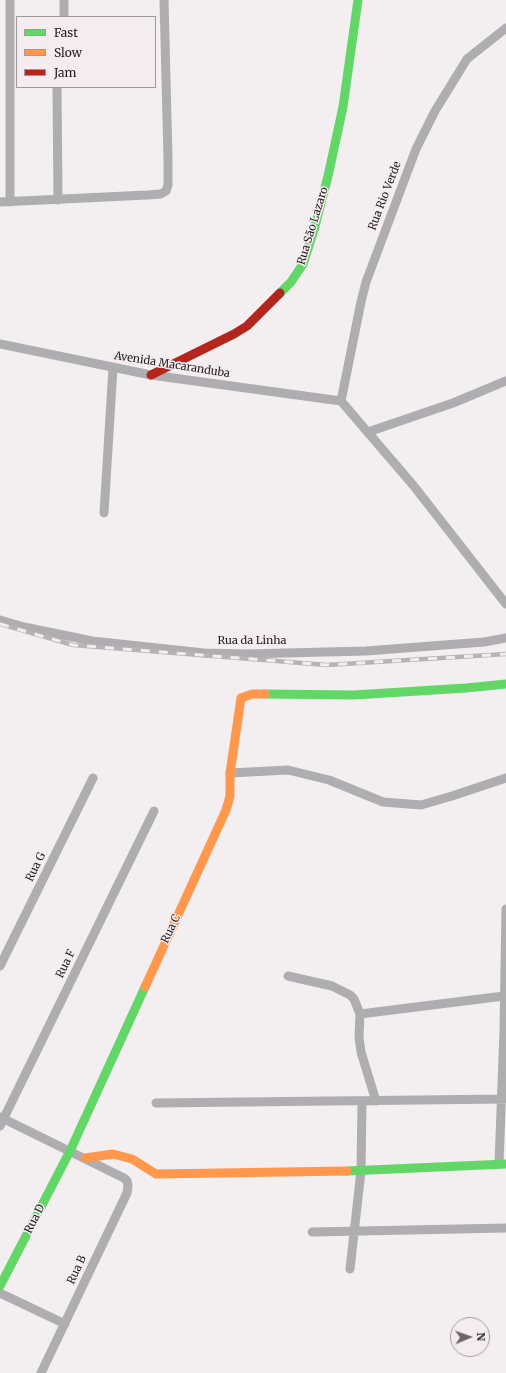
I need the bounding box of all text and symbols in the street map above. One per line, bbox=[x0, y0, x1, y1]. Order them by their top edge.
legend bbox=[16, 16, 156, 88]
text: Fast bbox=[54, 25, 78, 40]
text: Slow bbox=[54, 45, 82, 60]
text: Jam bbox=[54, 65, 76, 80]
street label: Rua Rio Verde bbox=[366, 160, 404, 232]
street label: Rua São Lazaro bbox=[295, 185, 331, 267]
street label: Avenida Macaranduba bbox=[113, 349, 231, 381]
street label: Rua da Linha bbox=[218, 634, 286, 648]
street label: Rua G bbox=[23, 850, 49, 884]
street label: Rua C bbox=[159, 913, 183, 945]
street label: Rua F bbox=[54, 948, 78, 980]
street label: Rua D bbox=[22, 1202, 48, 1236]
street label: Rua B bbox=[65, 1253, 89, 1287]
north arrow bbox=[450, 1317, 490, 1357]
text: N bbox=[474, 1332, 488, 1341]

